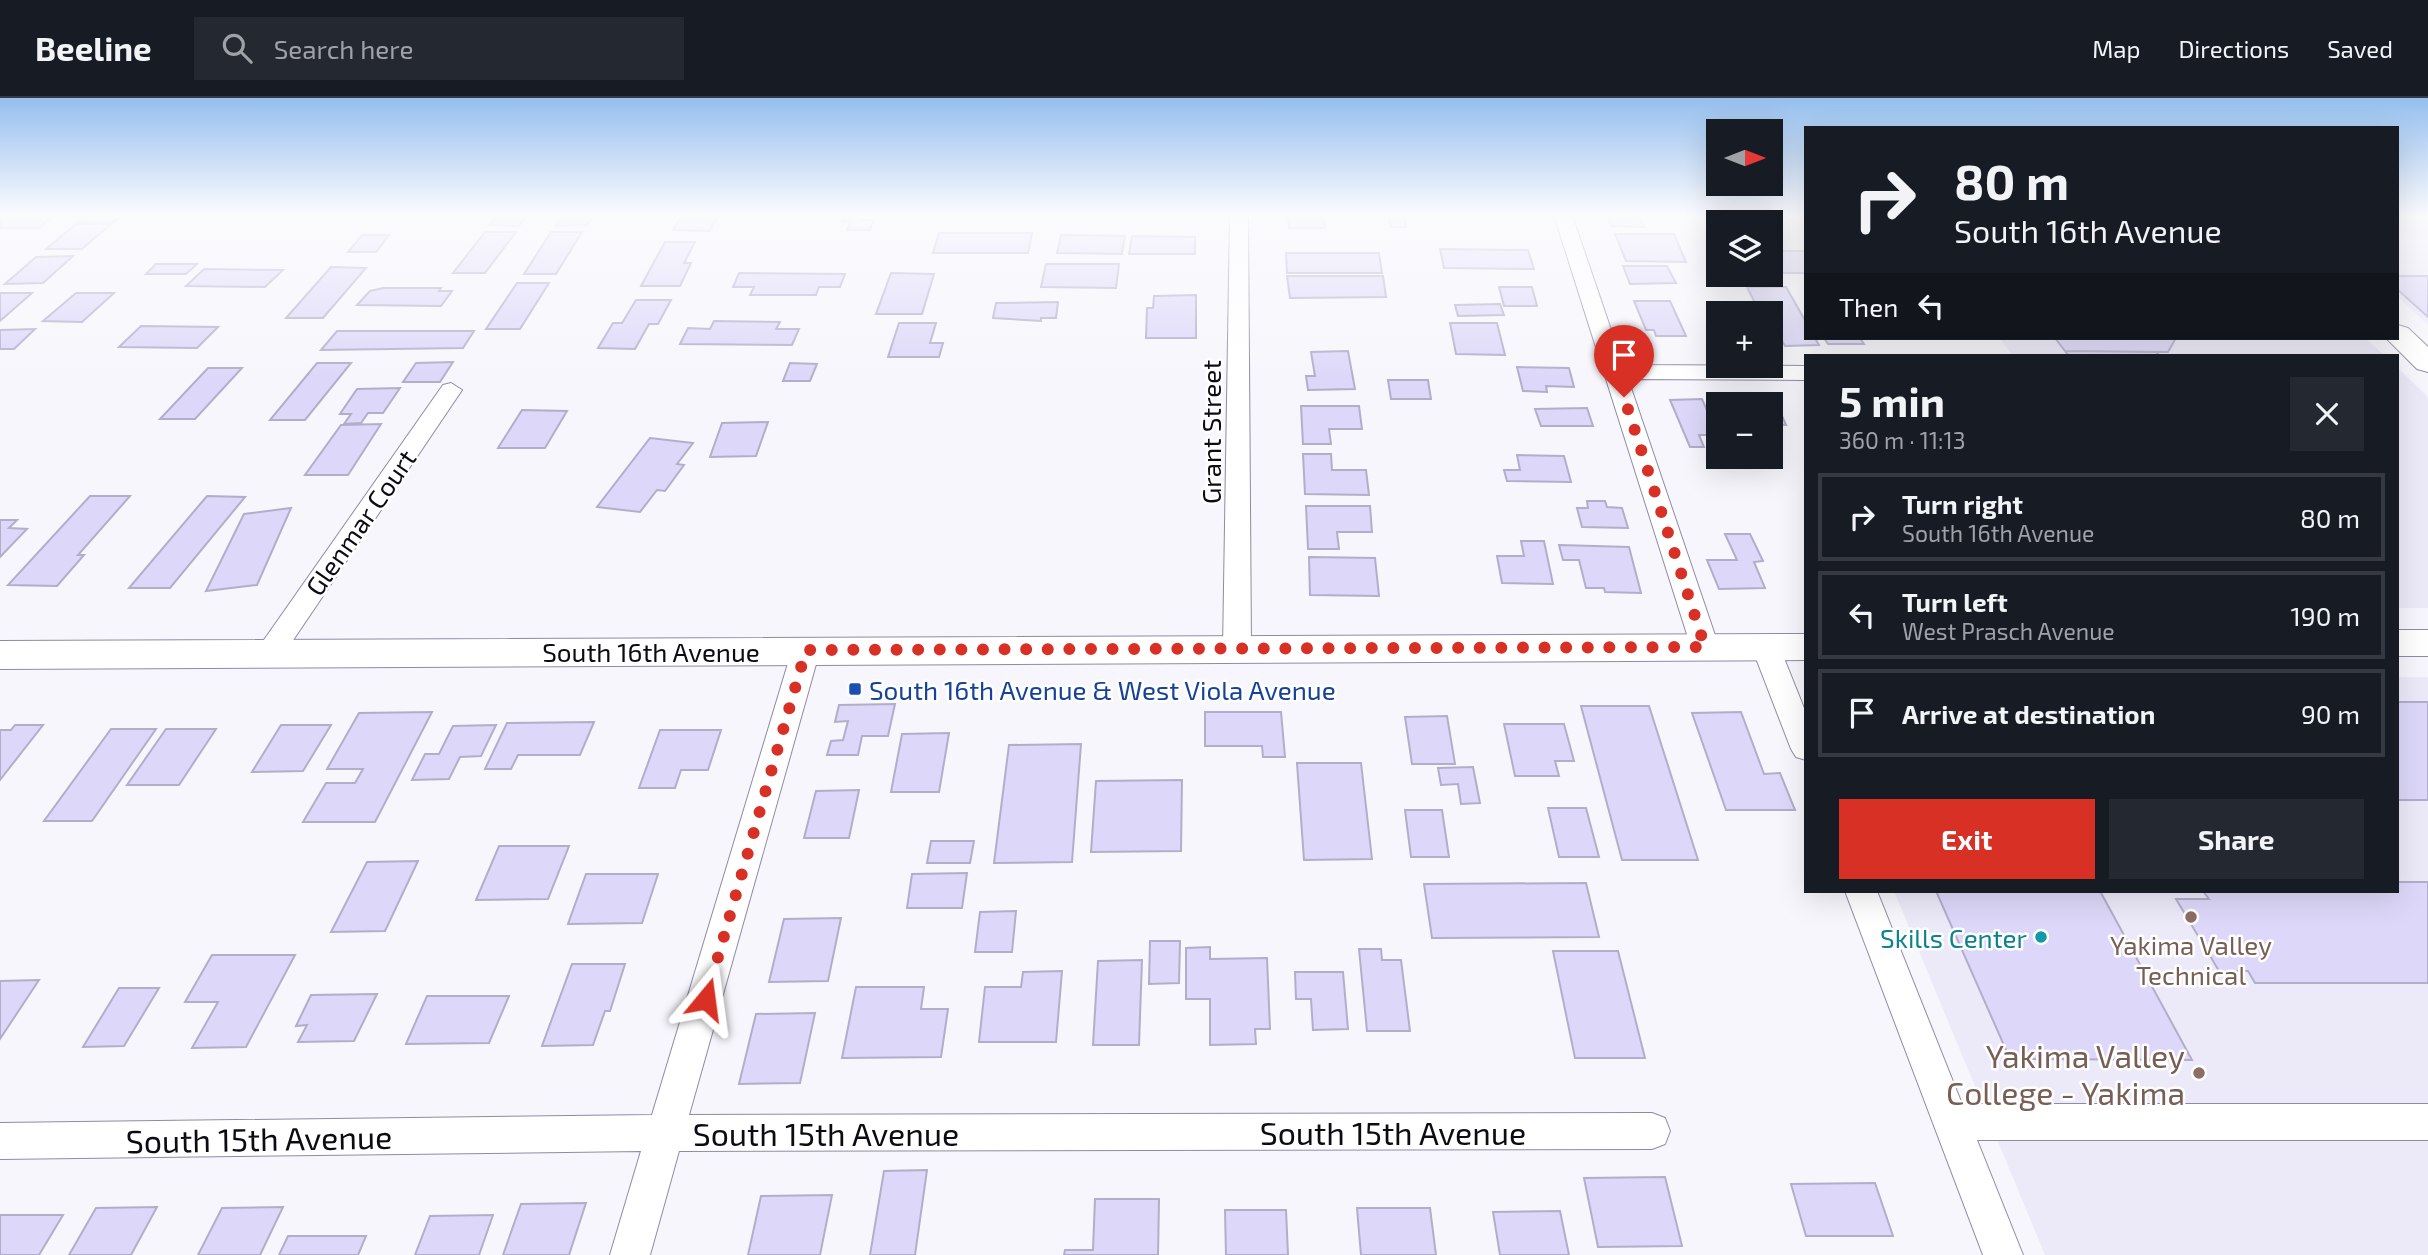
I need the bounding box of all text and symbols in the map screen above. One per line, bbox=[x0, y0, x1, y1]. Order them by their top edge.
search box bbox=[194, 17, 684, 80]
text: Beeline bbox=[35, 28, 152, 68]
icon: search bbox=[218, 29, 256, 67]
text: Search here bbox=[274, 33, 413, 64]
text: Map bbox=[2092, 34, 2140, 63]
text: Directions bbox=[2178, 34, 2289, 63]
text: Saved bbox=[2327, 34, 2393, 63]
north arrow bbox=[1706, 119, 1783, 196]
map controls bbox=[1706, 119, 1783, 469]
text: 80 m bbox=[1954, 151, 2069, 210]
icon: right bbox=[1839, 154, 1930, 245]
button: layers bbox=[1706, 210, 1783, 287]
text: South 16th Avenue bbox=[1954, 211, 2222, 249]
icon: left bbox=[1912, 287, 1950, 325]
text: Then bbox=[1839, 291, 1898, 322]
button: + bbox=[1706, 301, 1783, 378]
pin bbox=[1594, 325, 1654, 397]
icon: arrive bbox=[1605, 336, 1643, 374]
street label: Grant Street bbox=[1195, 360, 1226, 504]
text: 5 min bbox=[1839, 375, 1945, 425]
button: close bbox=[2290, 377, 2364, 451]
button: − bbox=[1706, 392, 1783, 469]
text: 360 m · 11:13 bbox=[1839, 426, 1965, 454]
street label: Glenmar Court bbox=[298, 443, 422, 601]
text: Turn right bbox=[1902, 488, 2023, 519]
icon: right bbox=[1843, 498, 1881, 536]
text: 80 m bbox=[2300, 502, 2360, 533]
text: South 16th Avenue bbox=[1902, 519, 2094, 547]
text: Turn left bbox=[1902, 586, 2008, 617]
icon: left bbox=[1843, 596, 1881, 634]
text: 190 m bbox=[2291, 600, 2360, 631]
text: West Prasch Avenue bbox=[1902, 617, 2115, 645]
street label: South 16th Avenue bbox=[542, 636, 760, 667]
place label: South 16th Avenue & West Viola Avenue bbox=[869, 674, 1336, 705]
marker: South 16th Avenue & West Viola Avenue bbox=[847, 681, 863, 697]
icon: arrive bbox=[1843, 694, 1881, 732]
text: Arrive at destination bbox=[1902, 698, 2155, 729]
text: 90 m bbox=[2301, 698, 2360, 729]
button: Exit bbox=[1839, 799, 2095, 879]
button: Share bbox=[2109, 799, 2364, 879]
marker: Yakima Valley Technical bbox=[2183, 909, 2199, 925]
place label: Skills Center bbox=[1880, 922, 2027, 953]
marker: Skills Center bbox=[2033, 929, 2049, 945]
place label: Yakima Valley Technical bbox=[2110, 929, 2272, 990]
position arrow bbox=[669, 962, 743, 1036]
place label: Yakima Valley College - Yakima bbox=[1946, 1036, 2185, 1111]
marker: Yakima Valley College - Yakima bbox=[2191, 1065, 2207, 1081]
street label: South 15th Avenue bbox=[1260, 1113, 1526, 1151]
street label: South 15th Avenue bbox=[693, 1114, 959, 1152]
street label: South 15th Avenue bbox=[125, 1117, 393, 1159]

